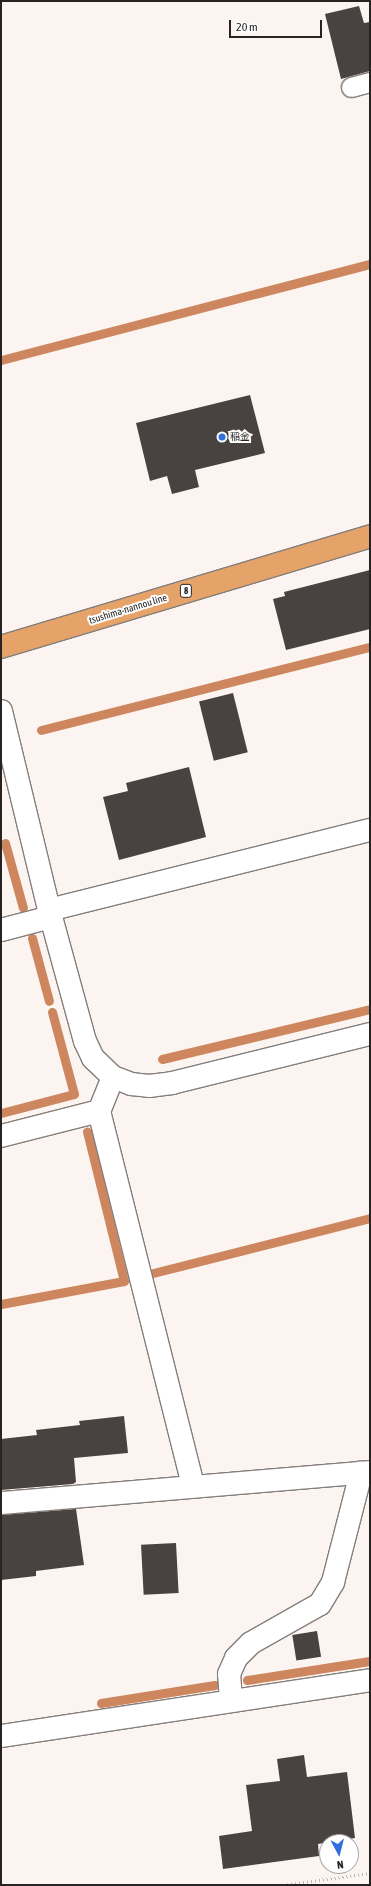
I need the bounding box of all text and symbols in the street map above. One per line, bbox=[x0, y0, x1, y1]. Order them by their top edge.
scale bar bbox=[231, 12, 324, 38]
text: 20 m bbox=[236, 20, 258, 34]
place label: 稲金 bbox=[230, 431, 250, 443]
marker: 稲金 bbox=[217, 432, 227, 442]
road number: 8 bbox=[179, 584, 193, 598]
street label: tsushima-nannou line bbox=[88, 591, 168, 627]
north arrow bbox=[319, 1834, 359, 1874]
text: N bbox=[336, 1859, 344, 1871]

